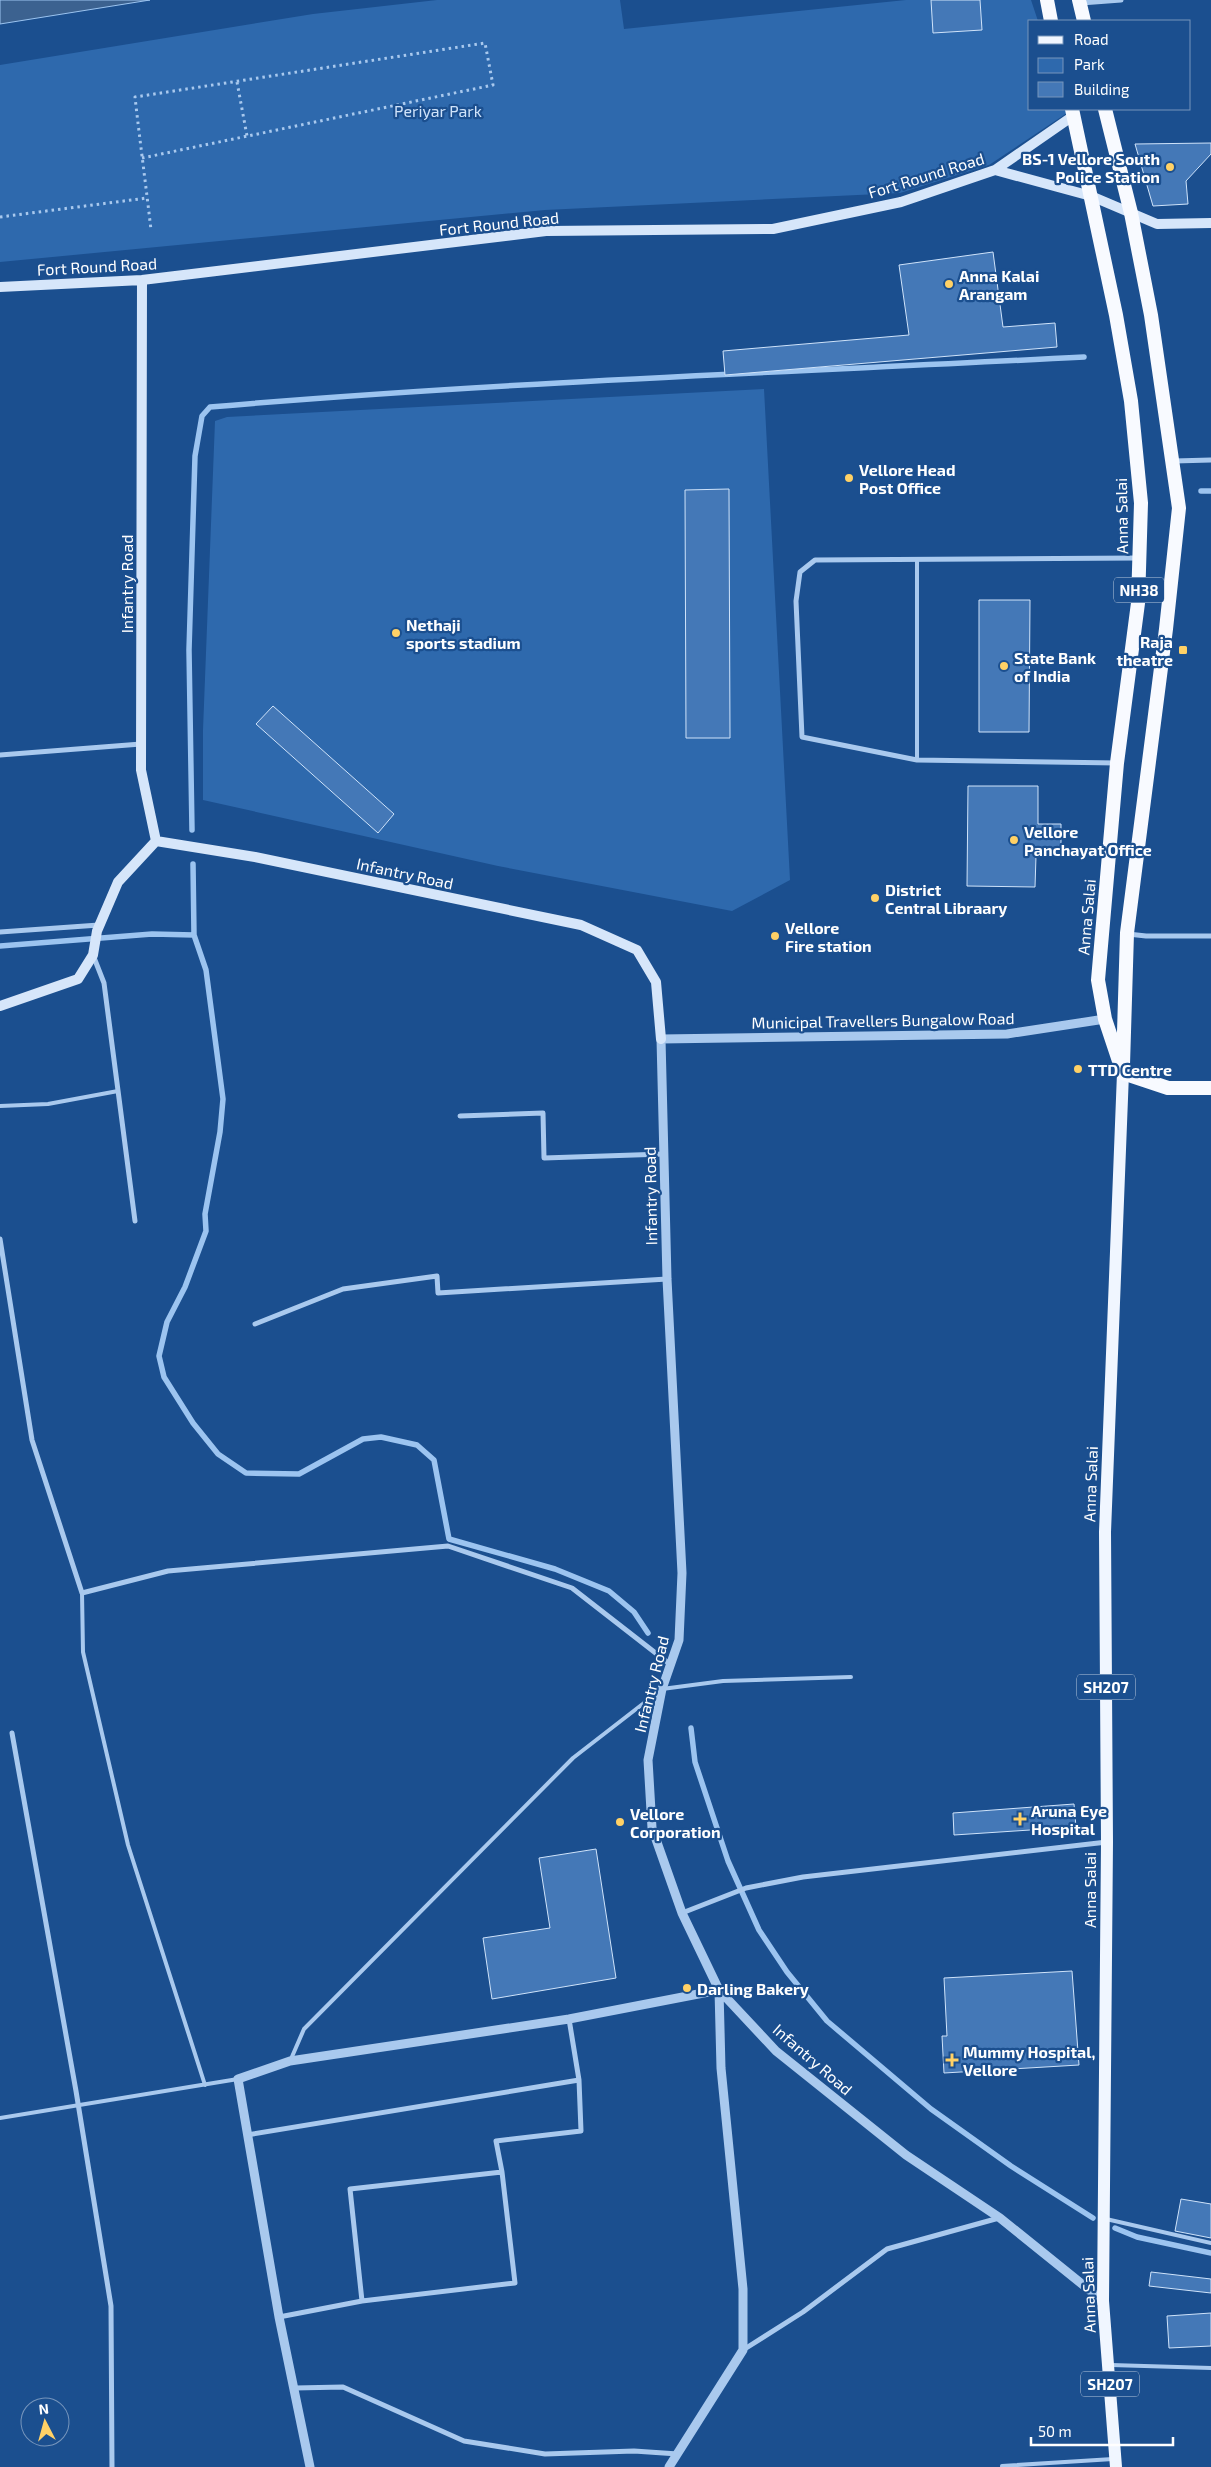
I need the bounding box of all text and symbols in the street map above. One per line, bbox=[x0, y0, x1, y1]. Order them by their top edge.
legend bbox=[1028, 20, 1191, 110]
text: Road bbox=[1074, 30, 1109, 48]
text: Park bbox=[1074, 55, 1105, 73]
text: Building bbox=[1074, 80, 1130, 98]
park label: Periyar Park bbox=[394, 101, 482, 120]
street label: Fort Round Road bbox=[866, 148, 986, 202]
place label: BS-1 Vellore South Police Station bbox=[1022, 149, 1160, 186]
marker: BS-1 Vellore South Police Station bbox=[1164, 161, 1176, 173]
street label: Fort Round Road bbox=[438, 207, 560, 239]
street label: Fort Round Road bbox=[36, 253, 158, 279]
place label: Anna Kalai Arangam bbox=[959, 266, 1039, 303]
marker: Anna Kalai Arangam bbox=[943, 278, 955, 290]
place label: Vellore Head Post Office bbox=[859, 460, 956, 497]
marker: Vellore Head Post Office bbox=[843, 472, 855, 484]
street label: Anna Salai bbox=[1111, 478, 1131, 554]
street label: Infantry Road bbox=[117, 535, 136, 633]
road number: NH38 bbox=[1114, 578, 1164, 602]
place label: Nethaji sports stadium bbox=[406, 615, 521, 652]
marker: Nethaji sports stadium bbox=[390, 627, 402, 639]
place label: Raja theatre bbox=[1116, 632, 1173, 669]
marker: Raja theatre bbox=[1177, 644, 1189, 656]
place label: State Bank of India bbox=[1014, 648, 1096, 685]
marker: State Bank of India bbox=[998, 660, 1010, 672]
place label: Vellore Panchayat Office bbox=[1024, 822, 1152, 860]
marker: Vellore Panchayat Office bbox=[1008, 834, 1020, 846]
street label: Infantry Road bbox=[355, 853, 455, 893]
street label: Anna Salai bbox=[1073, 878, 1099, 956]
place label: District Central Libraary bbox=[885, 880, 1007, 918]
marker: District Central Libraary bbox=[869, 892, 881, 904]
place label: Vellore Fire station bbox=[785, 918, 872, 955]
marker: Vellore Fire station bbox=[769, 930, 781, 942]
street label: Municipal Travellers Bungalow Road bbox=[751, 1008, 1015, 1032]
place label: TTD Centre bbox=[1088, 1060, 1172, 1079]
marker: TTD Centre bbox=[1072, 1063, 1084, 1075]
street label: Infantry Road bbox=[640, 1146, 660, 1246]
street label: Anna Salai bbox=[1079, 1446, 1101, 1522]
street label: Infantry Road bbox=[630, 1634, 672, 1734]
road number: SH207 bbox=[1077, 1674, 1135, 1700]
place label: Aruna Eye Hospital bbox=[1031, 1801, 1107, 1838]
place label: Vellore Corporation bbox=[630, 1804, 721, 1841]
marker: Aruna Eye Hospital bbox=[1013, 1812, 1027, 1826]
marker: Vellore Corporation bbox=[614, 1816, 626, 1828]
street label: Anna Salai bbox=[1080, 1852, 1099, 1928]
place label: Darling Bakery bbox=[697, 1979, 809, 1999]
marker: Darling Bakery bbox=[681, 1982, 693, 1994]
street label: Infantry Road bbox=[770, 2019, 856, 2099]
place label: Mummy Hospital, Vellore bbox=[963, 2042, 1095, 2079]
marker: Mummy Hospital, Vellore bbox=[945, 2053, 959, 2067]
street label: Anna Salai bbox=[1077, 2257, 1099, 2333]
road number: SH207 bbox=[1081, 2372, 1139, 2396]
north arrow bbox=[20, 2397, 70, 2447]
text: N bbox=[38, 2400, 50, 2418]
scale bar bbox=[1031, 2414, 1174, 2446]
text: 50 m bbox=[1038, 2422, 1072, 2440]

